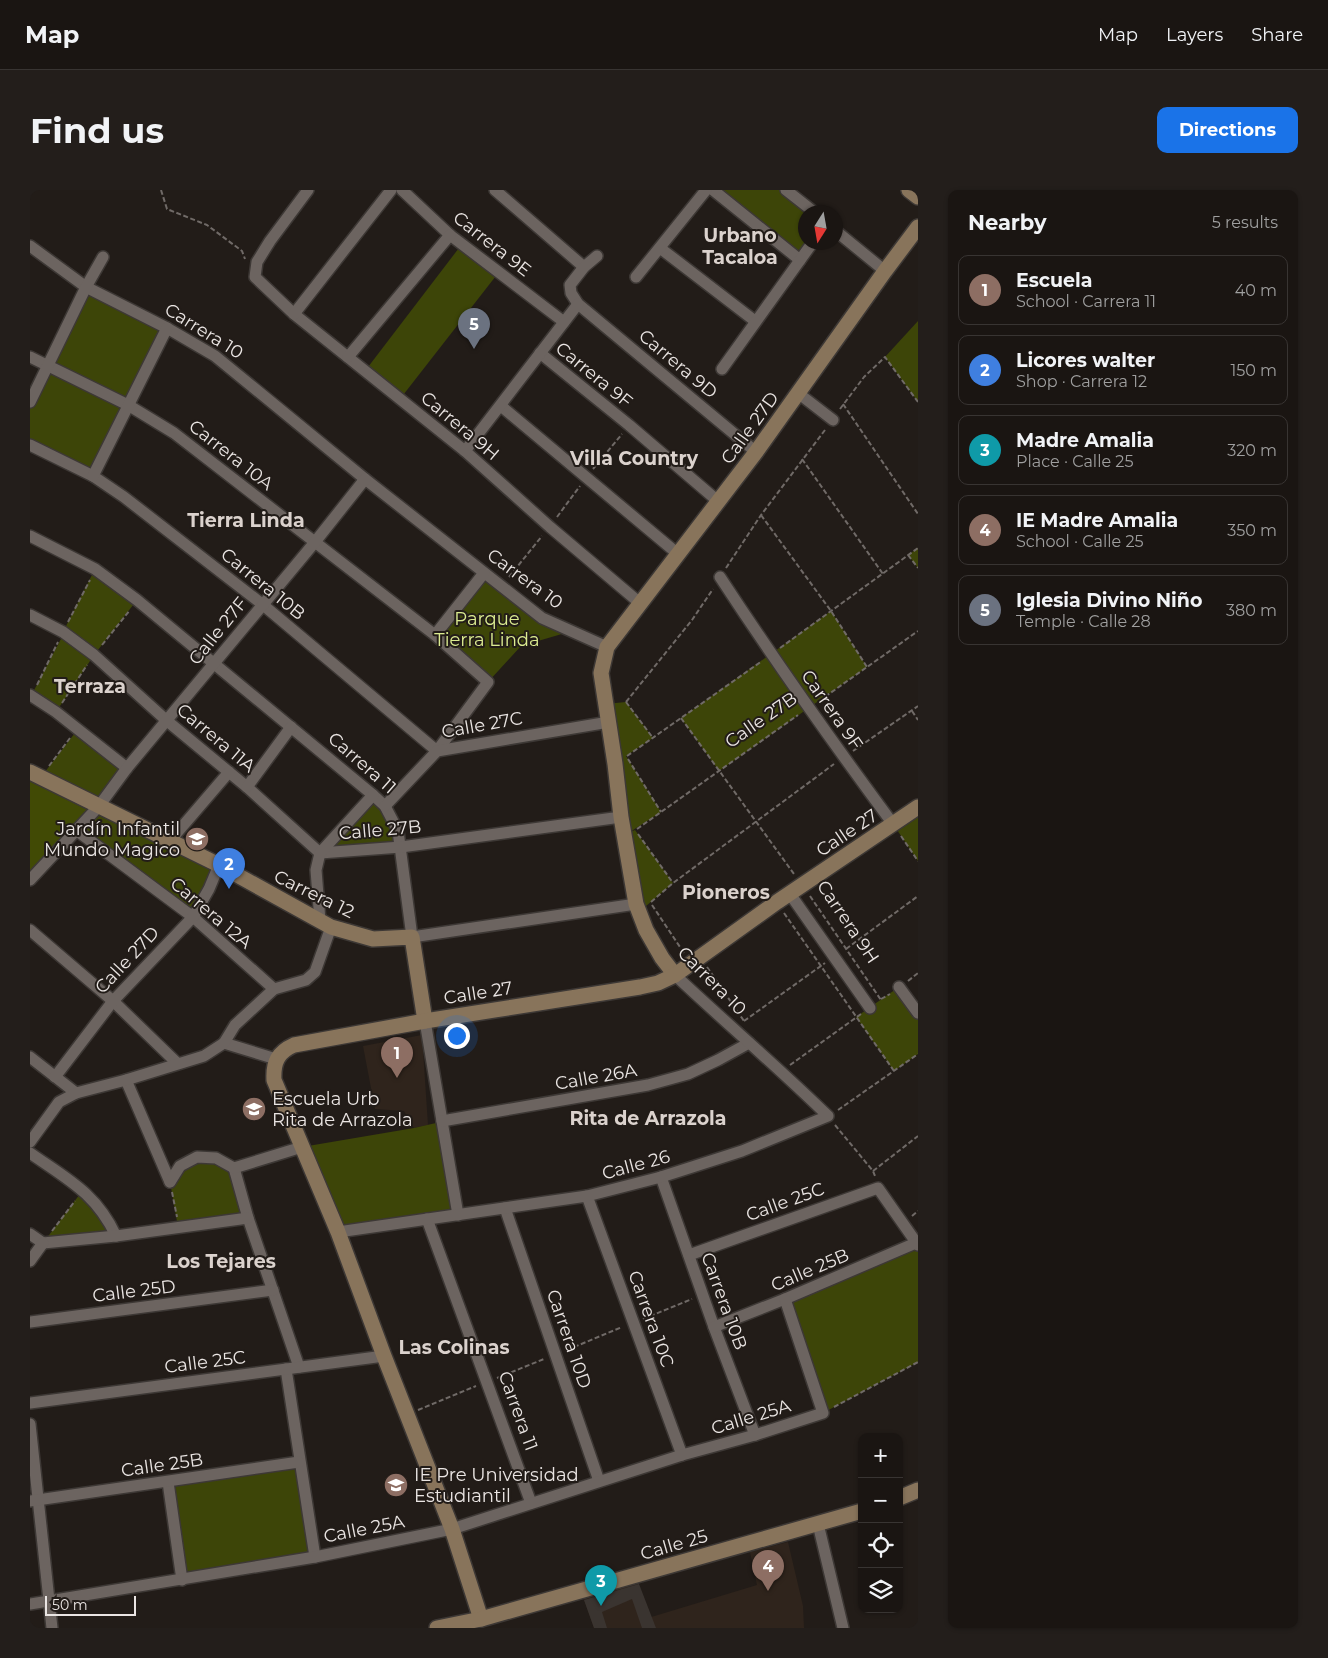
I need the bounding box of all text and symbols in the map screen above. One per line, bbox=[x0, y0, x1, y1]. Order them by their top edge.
text: Map bbox=[25, 20, 79, 49]
text: Map bbox=[1098, 24, 1138, 46]
text: Layers bbox=[1166, 24, 1223, 46]
text: Share bbox=[1251, 24, 1303, 46]
button: Directions bbox=[1157, 107, 1298, 153]
text: Find us bbox=[30, 109, 164, 152]
north arrow bbox=[798, 205, 843, 250]
street label: Carrera 9E bbox=[449, 207, 535, 281]
text: Nearby bbox=[968, 210, 1047, 235]
text: 5 results bbox=[1212, 213, 1278, 232]
district label: Urbano Tacaloa bbox=[702, 224, 778, 269]
text: Escuela bbox=[1016, 269, 1092, 292]
text: 1 bbox=[982, 281, 988, 300]
text: 40 m bbox=[1235, 281, 1277, 300]
text: School · Carrera 11 bbox=[1016, 292, 1156, 311]
street label: Carrera 10 bbox=[161, 298, 247, 364]
pin: 5 bbox=[458, 308, 490, 349]
street label: Carrera 9D bbox=[634, 325, 722, 403]
street label: Carrera 9F bbox=[551, 337, 637, 413]
text: Licores walter bbox=[1016, 349, 1155, 372]
text: 2 bbox=[980, 361, 990, 380]
text: 150 m bbox=[1230, 361, 1277, 380]
text: Shop · Carrera 12 bbox=[1016, 372, 1147, 391]
street label: Carrera 9H bbox=[416, 387, 504, 465]
street label: Calle 27D bbox=[716, 387, 784, 469]
street label: Carrera 10A bbox=[184, 415, 278, 495]
text: Madre Amalia bbox=[1016, 429, 1154, 452]
text: 3 bbox=[980, 441, 990, 460]
text: 320 m bbox=[1227, 441, 1277, 460]
district label: Villa Country bbox=[569, 447, 699, 470]
text: Place · Calle 25 bbox=[1016, 452, 1133, 471]
district label: Tierra Linda bbox=[187, 509, 305, 532]
text: IE Madre Amalia bbox=[1016, 509, 1178, 532]
text: 4 bbox=[979, 521, 991, 540]
text: 350 m bbox=[1227, 521, 1277, 540]
text: School · Calle 25 bbox=[1016, 532, 1144, 551]
street label: Carrera 10B bbox=[216, 543, 310, 625]
street label: Carrera 10 bbox=[483, 544, 567, 614]
text: Iglesia Divino Niño bbox=[1016, 589, 1202, 612]
street label: Calle 27F bbox=[184, 593, 252, 669]
text: 5 bbox=[980, 601, 990, 620]
text: 380 m bbox=[1226, 601, 1277, 620]
park label: Parque Tierra Linda bbox=[434, 608, 540, 651]
text: Temple · Calle 28 bbox=[1016, 612, 1151, 631]
street label: Carrera 9F bbox=[796, 666, 868, 754]
district label: Terraza bbox=[54, 675, 126, 698]
street label: Calle 27B bbox=[721, 687, 801, 753]
street label: Carrera 11A bbox=[172, 699, 260, 777]
street label: Calle 27C bbox=[440, 707, 524, 743]
street label: Carrera 11 bbox=[323, 727, 401, 799]
street label: Calle 27 bbox=[812, 805, 882, 861]
street label: Calle 27B bbox=[338, 815, 422, 845]
place label: Jardín Infantil Mundo Magico bbox=[44, 818, 180, 861]
school or university icon: Jardín Infantil Mundo Magico bbox=[184, 826, 210, 852]
pin: 2 bbox=[213, 848, 245, 889]
street label: Carrera 12 bbox=[270, 865, 358, 923]
street label: Carrera 12A bbox=[166, 873, 256, 954]
street label: Carrera 9H bbox=[812, 876, 884, 968]
district label: Pioneros bbox=[682, 881, 770, 904]
street label: Calle 27D bbox=[90, 922, 164, 998]
street label: Carrera 10 bbox=[673, 942, 751, 1020]
street label: Calle 27 bbox=[442, 977, 514, 1009]
your location bbox=[444, 1023, 470, 1049]
pin: 1 bbox=[381, 1037, 413, 1078]
street label: Calle 26A bbox=[553, 1059, 639, 1095]
place label: Escuela Urb Rita de Arrazola bbox=[272, 1088, 413, 1131]
school or university icon: Escuela Urb Rita de Arrazola bbox=[241, 1096, 267, 1122]
district label: Rita de Arrazola bbox=[569, 1107, 727, 1130]
street label: Calle 26 bbox=[600, 1145, 673, 1185]
street label: Calle 25C bbox=[743, 1178, 827, 1226]
street label: Calle 25B bbox=[768, 1244, 852, 1296]
street label: Carrera 10B bbox=[696, 1249, 752, 1353]
district label: Los Tejares bbox=[166, 1250, 276, 1273]
street label: Carrera 10C bbox=[623, 1268, 679, 1371]
street label: Calle 25D bbox=[91, 1275, 177, 1307]
street label: Carrera 10D bbox=[542, 1287, 596, 1391]
district label: Las Colinas bbox=[399, 1336, 509, 1359]
street label: Calle 25C bbox=[163, 1346, 247, 1378]
street label: Carrera 11 bbox=[493, 1368, 543, 1454]
street label: Calle 25A bbox=[709, 1394, 793, 1439]
map controls bbox=[858, 1433, 903, 1613]
button: + bbox=[858, 1433, 903, 1478]
street label: Calle 25B bbox=[120, 1448, 204, 1482]
place label: IE Pre Universidad Estudiantil bbox=[414, 1464, 579, 1507]
school or university icon: IE Pre Universidad Estudiantil bbox=[383, 1472, 409, 1498]
button: − bbox=[858, 1478, 903, 1523]
street label: Calle 25A bbox=[322, 1510, 406, 1548]
button: locate bbox=[858, 1523, 903, 1568]
street label: Calle 25 bbox=[638, 1525, 710, 1565]
pin: 4 bbox=[752, 1550, 784, 1591]
pin: 3 bbox=[585, 1565, 617, 1606]
button: layers bbox=[858, 1568, 903, 1613]
scale bar bbox=[45, 1593, 136, 1616]
text: 50 m bbox=[52, 1596, 88, 1614]

